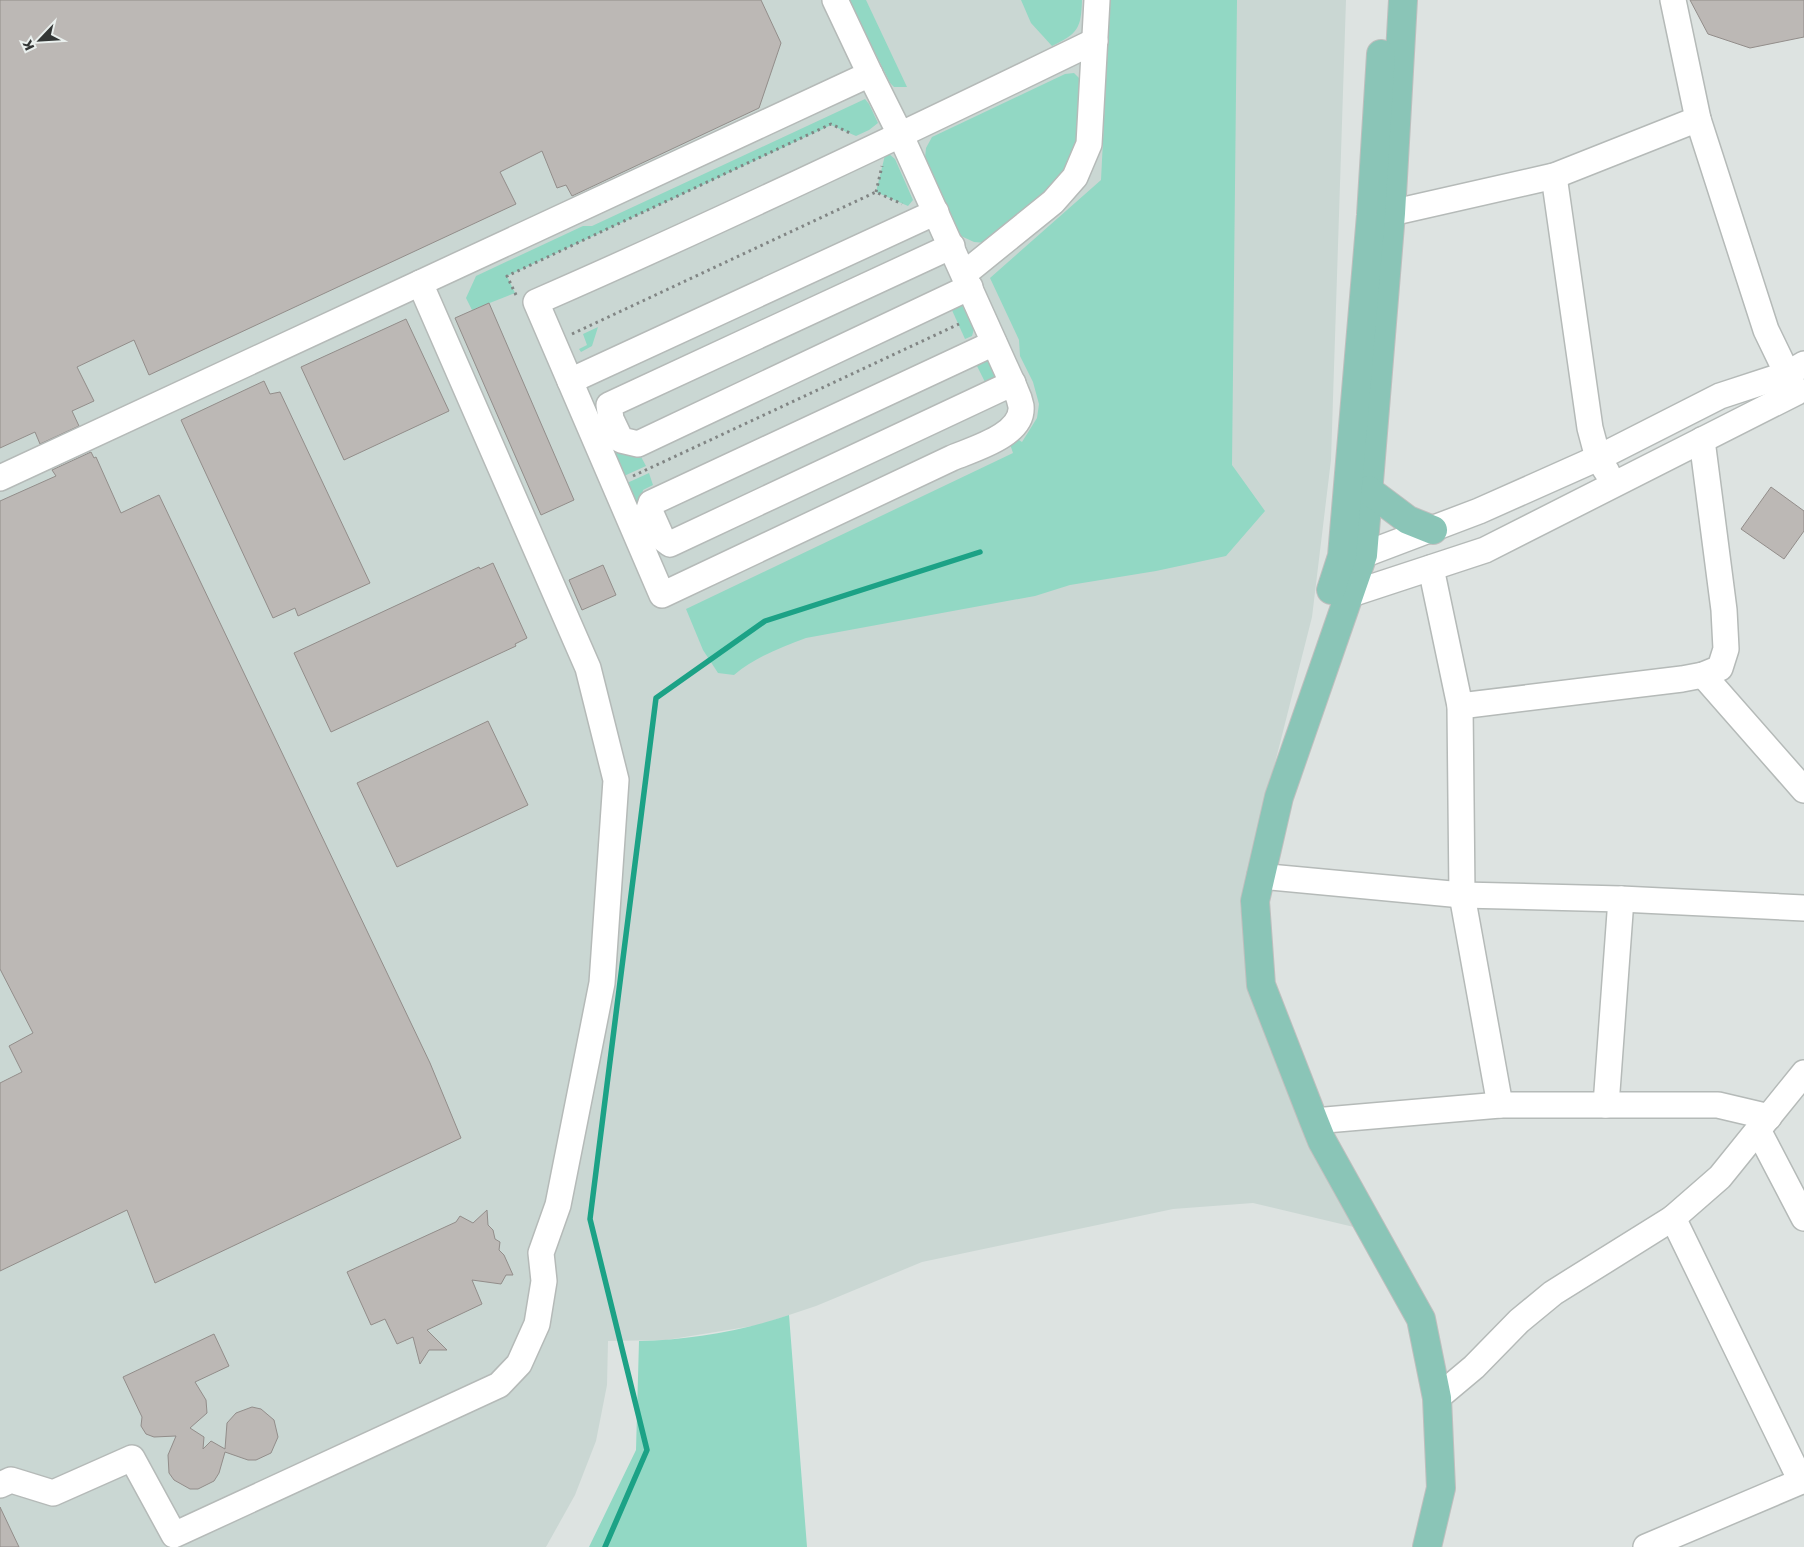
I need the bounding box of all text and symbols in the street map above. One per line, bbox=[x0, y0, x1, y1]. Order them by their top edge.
north arrow bbox=[15, 15, 65, 65]
text: K bbox=[19, 37, 38, 53]

